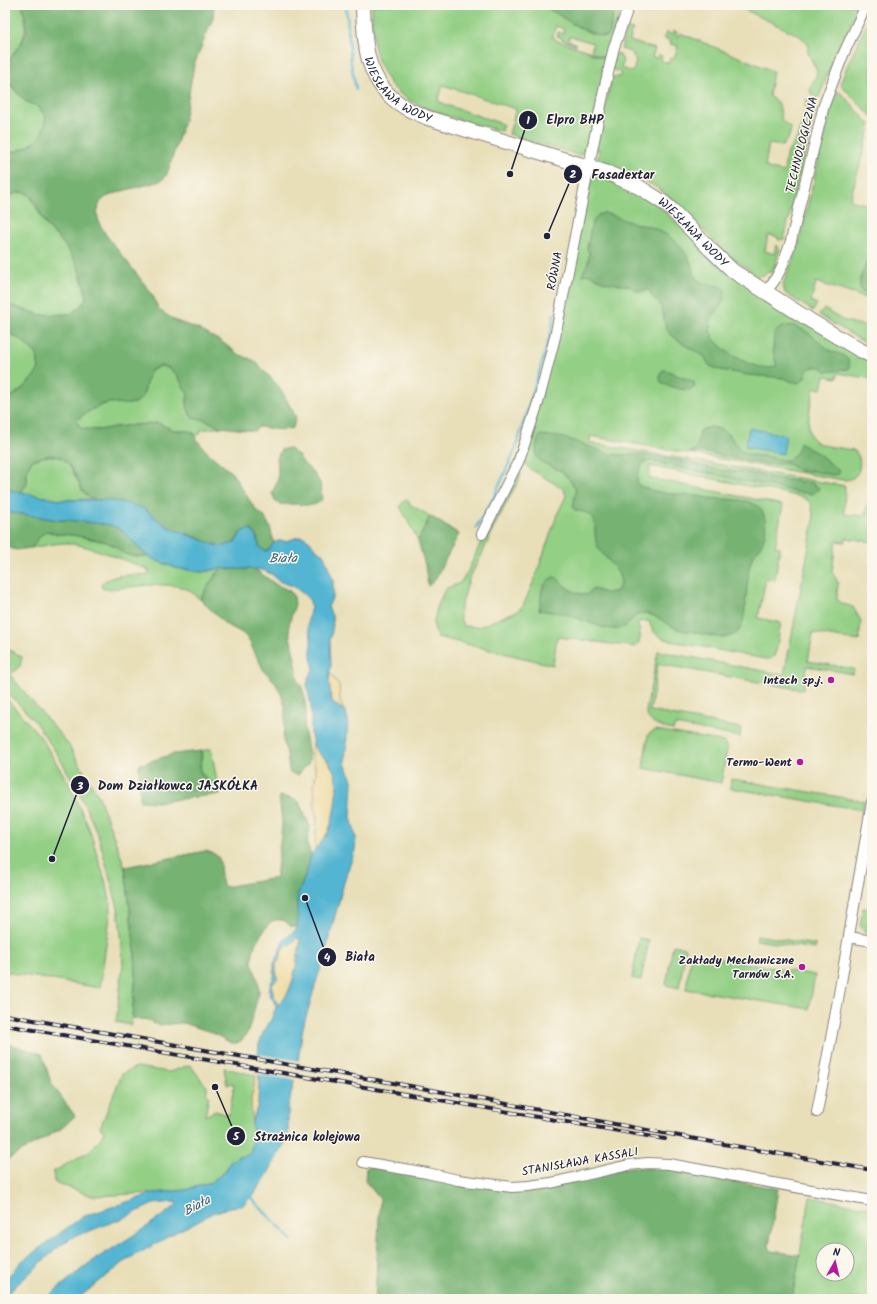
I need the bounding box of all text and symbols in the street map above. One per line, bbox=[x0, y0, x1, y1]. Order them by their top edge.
street label: WIESŁAWA WODY bbox=[359, 54, 435, 128]
street label: TECHNOLOGICZNA bbox=[781, 95, 823, 195]
callout: Elpro BHP bbox=[518, 107, 611, 132]
text: Elpro BHP bbox=[547, 110, 604, 131]
text: 1 bbox=[526, 111, 530, 130]
callout: Fasadextar bbox=[563, 161, 662, 186]
text: 2 bbox=[570, 165, 577, 184]
text: Fasadextar bbox=[591, 165, 656, 186]
street label: WIESŁAWA WODY bbox=[655, 192, 734, 272]
street label: RÓWNA bbox=[542, 250, 568, 292]
water label: Biała bbox=[269, 548, 298, 570]
place label: Intech sp.j. bbox=[763, 671, 823, 690]
marker: Intech sp.j. bbox=[826, 675, 836, 685]
place label: Termo-Went bbox=[726, 753, 793, 772]
marker: Termo-Went bbox=[795, 757, 805, 767]
callout: Dom Działkowca JASKÓŁKA bbox=[70, 773, 266, 798]
text: Dom Działkowca JASKÓŁKA bbox=[98, 776, 258, 797]
text: 3 bbox=[76, 777, 84, 796]
callout: Biała bbox=[317, 944, 383, 969]
text: Biała bbox=[345, 947, 375, 968]
text: 4 bbox=[324, 948, 331, 967]
place label: Zakłady Mechaniczne Tarnów S.A. bbox=[679, 951, 794, 984]
marker: Zakłady Mechaniczne Tarnów S.A. bbox=[797, 962, 807, 972]
callout: Strażnica kolejowa bbox=[226, 1124, 369, 1149]
text: 5 bbox=[232, 1127, 240, 1146]
text: Strażnica kolejowa bbox=[254, 1127, 360, 1148]
street label: STANISŁAWA KASSALI bbox=[520, 1142, 640, 1182]
water label: Biała bbox=[180, 1190, 215, 1222]
north arrow bbox=[815, 1242, 855, 1282]
text: N bbox=[832, 1244, 841, 1262]

